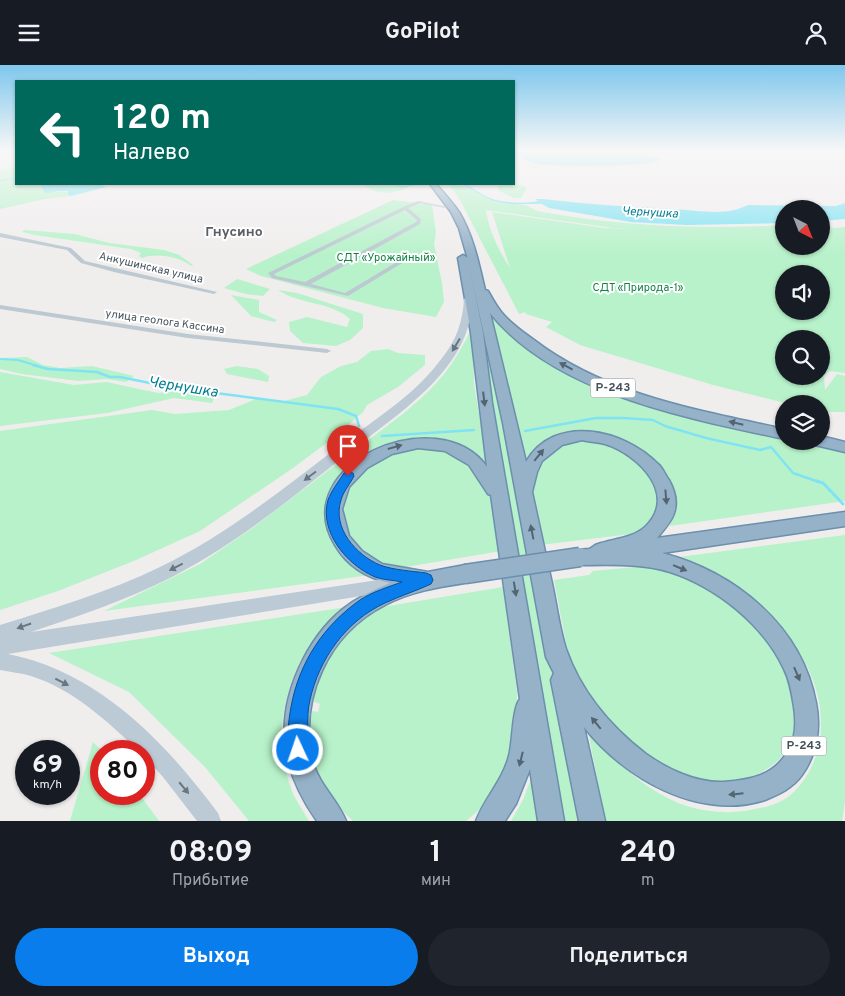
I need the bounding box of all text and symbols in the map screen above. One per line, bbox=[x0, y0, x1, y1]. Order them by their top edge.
icon: menu bbox=[15, 19, 43, 47]
text: GoPilot bbox=[385, 19, 460, 46]
icon: person bbox=[802, 19, 830, 47]
text: 120 m bbox=[113, 97, 211, 141]
icon: left bbox=[30, 100, 95, 165]
text: Налево bbox=[113, 140, 190, 167]
north arrow bbox=[775, 200, 830, 255]
map controls bbox=[775, 200, 830, 450]
water label: Чернушка bbox=[622, 204, 679, 222]
district label: Гнусино bbox=[205, 224, 263, 241]
street label: Анкушинская улица bbox=[98, 249, 205, 287]
park label: СДТ «Урожайный» bbox=[336, 251, 436, 265]
button: sound bbox=[775, 265, 830, 320]
park label: СДТ «Природа-1» bbox=[593, 281, 684, 295]
street label: улица геолога Кассина bbox=[105, 307, 226, 337]
button: search bbox=[775, 330, 830, 385]
one-way arrow bbox=[451, 338, 460, 351]
one-way arrow bbox=[559, 362, 573, 370]
water label: Чернушка bbox=[147, 373, 219, 403]
road number: Р-243 bbox=[590, 379, 636, 397]
one-way arrow bbox=[480, 391, 488, 407]
button: layers bbox=[775, 395, 830, 450]
one-way arrow bbox=[729, 419, 744, 427]
pin bbox=[327, 425, 369, 476]
icon: arrive bbox=[334, 432, 362, 460]
one-way arrow bbox=[388, 443, 403, 451]
one-way arrow bbox=[534, 448, 545, 461]
one-way arrow bbox=[304, 471, 317, 482]
one-way arrow bbox=[663, 489, 671, 505]
one-way arrow bbox=[528, 523, 536, 539]
one-way arrow bbox=[168, 563, 183, 571]
one-way arrow bbox=[673, 564, 688, 572]
one-way arrow bbox=[511, 582, 519, 598]
one-way arrow bbox=[17, 623, 32, 630]
one-way arrow bbox=[794, 667, 802, 681]
one-way arrow bbox=[55, 678, 70, 686]
one-way arrow bbox=[591, 717, 602, 730]
position arrow bbox=[271, 723, 323, 775]
road number: Р-243 bbox=[782, 736, 826, 755]
speed limit sign: 80 bbox=[90, 740, 155, 805]
text: 69 bbox=[32, 750, 63, 782]
one-way arrow bbox=[517, 752, 525, 767]
text: km/h bbox=[33, 777, 62, 793]
one-way arrow bbox=[178, 781, 189, 794]
one-way arrow bbox=[727, 790, 743, 798]
text: 08:09 bbox=[168, 835, 252, 872]
text: 1 bbox=[430, 835, 442, 872]
text: 240 bbox=[619, 835, 677, 872]
text: Прибытие bbox=[172, 871, 249, 891]
text: мин bbox=[421, 871, 451, 891]
text: m bbox=[641, 871, 655, 891]
button: Выход bbox=[15, 928, 418, 986]
button: Поделиться bbox=[428, 928, 830, 986]

